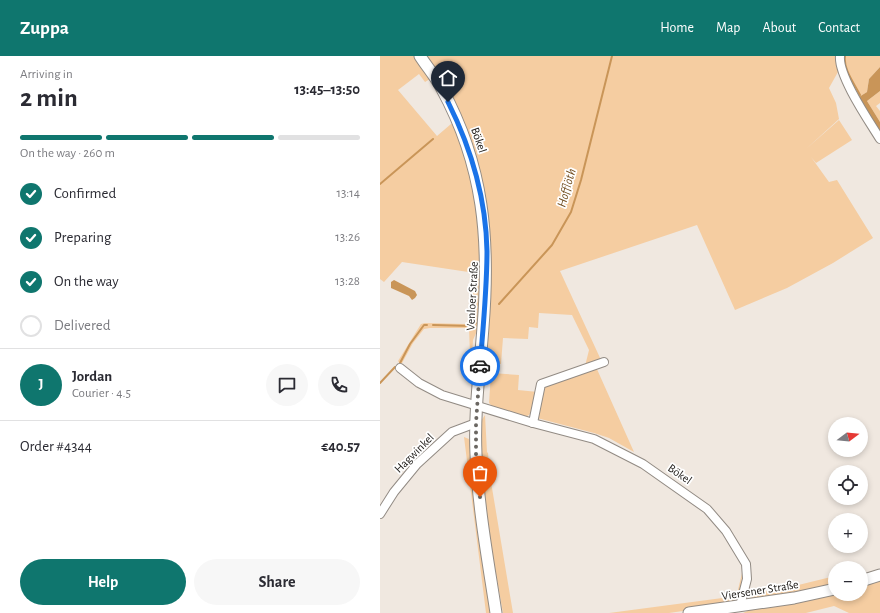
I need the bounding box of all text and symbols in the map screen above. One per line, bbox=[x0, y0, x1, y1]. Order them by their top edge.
text: Zuppa bbox=[20, 19, 69, 38]
text: Home bbox=[660, 21, 694, 35]
text: Map bbox=[716, 21, 740, 35]
text: About bbox=[762, 21, 796, 35]
text: Contact bbox=[818, 21, 860, 35]
pin bbox=[431, 61, 465, 102]
icon: home bbox=[437, 67, 459, 89]
text: Arriving in bbox=[20, 68, 73, 81]
text: 13:45–13:50 bbox=[294, 82, 360, 97]
text: 2 min bbox=[20, 85, 78, 111]
street label: Bökel bbox=[469, 126, 489, 154]
text: On the way · 260 m bbox=[20, 147, 115, 160]
water label: Hofflöth bbox=[555, 167, 579, 209]
icon: check bbox=[20, 183, 42, 205]
text: Confirmed bbox=[54, 186, 116, 201]
text: 13:14 bbox=[336, 187, 360, 200]
icon: check bbox=[20, 227, 42, 249]
text: Preparing bbox=[54, 230, 111, 245]
text: 13:26 bbox=[335, 231, 360, 244]
street label: Venloer Straße bbox=[464, 261, 480, 331]
icon: check bbox=[20, 271, 42, 293]
text: On the way bbox=[54, 274, 119, 289]
text: 13:28 bbox=[335, 275, 360, 288]
text: Delivered bbox=[54, 318, 111, 333]
courier bbox=[460, 346, 500, 386]
icon: car bbox=[469, 355, 491, 377]
button: chat bbox=[266, 364, 308, 406]
button: phone bbox=[318, 364, 360, 406]
text: Jordan bbox=[72, 369, 112, 384]
text: J bbox=[38, 377, 44, 392]
text: Courier · 4.5 bbox=[72, 387, 131, 400]
north arrow bbox=[828, 417, 868, 457]
map controls bbox=[828, 417, 868, 601]
street label: Hagwinkel bbox=[392, 431, 436, 475]
text: Order #4344 bbox=[20, 439, 92, 454]
text: €40.57 bbox=[321, 439, 360, 454]
pin bbox=[463, 456, 497, 497]
icon: bag bbox=[469, 462, 491, 484]
street label: Bökel bbox=[666, 462, 694, 486]
button: locate bbox=[828, 465, 868, 505]
button: + bbox=[828, 513, 868, 553]
button: Help bbox=[20, 559, 186, 605]
button: Share bbox=[194, 559, 360, 605]
button: − bbox=[828, 561, 868, 601]
street label: Viersener Straße bbox=[721, 578, 799, 602]

